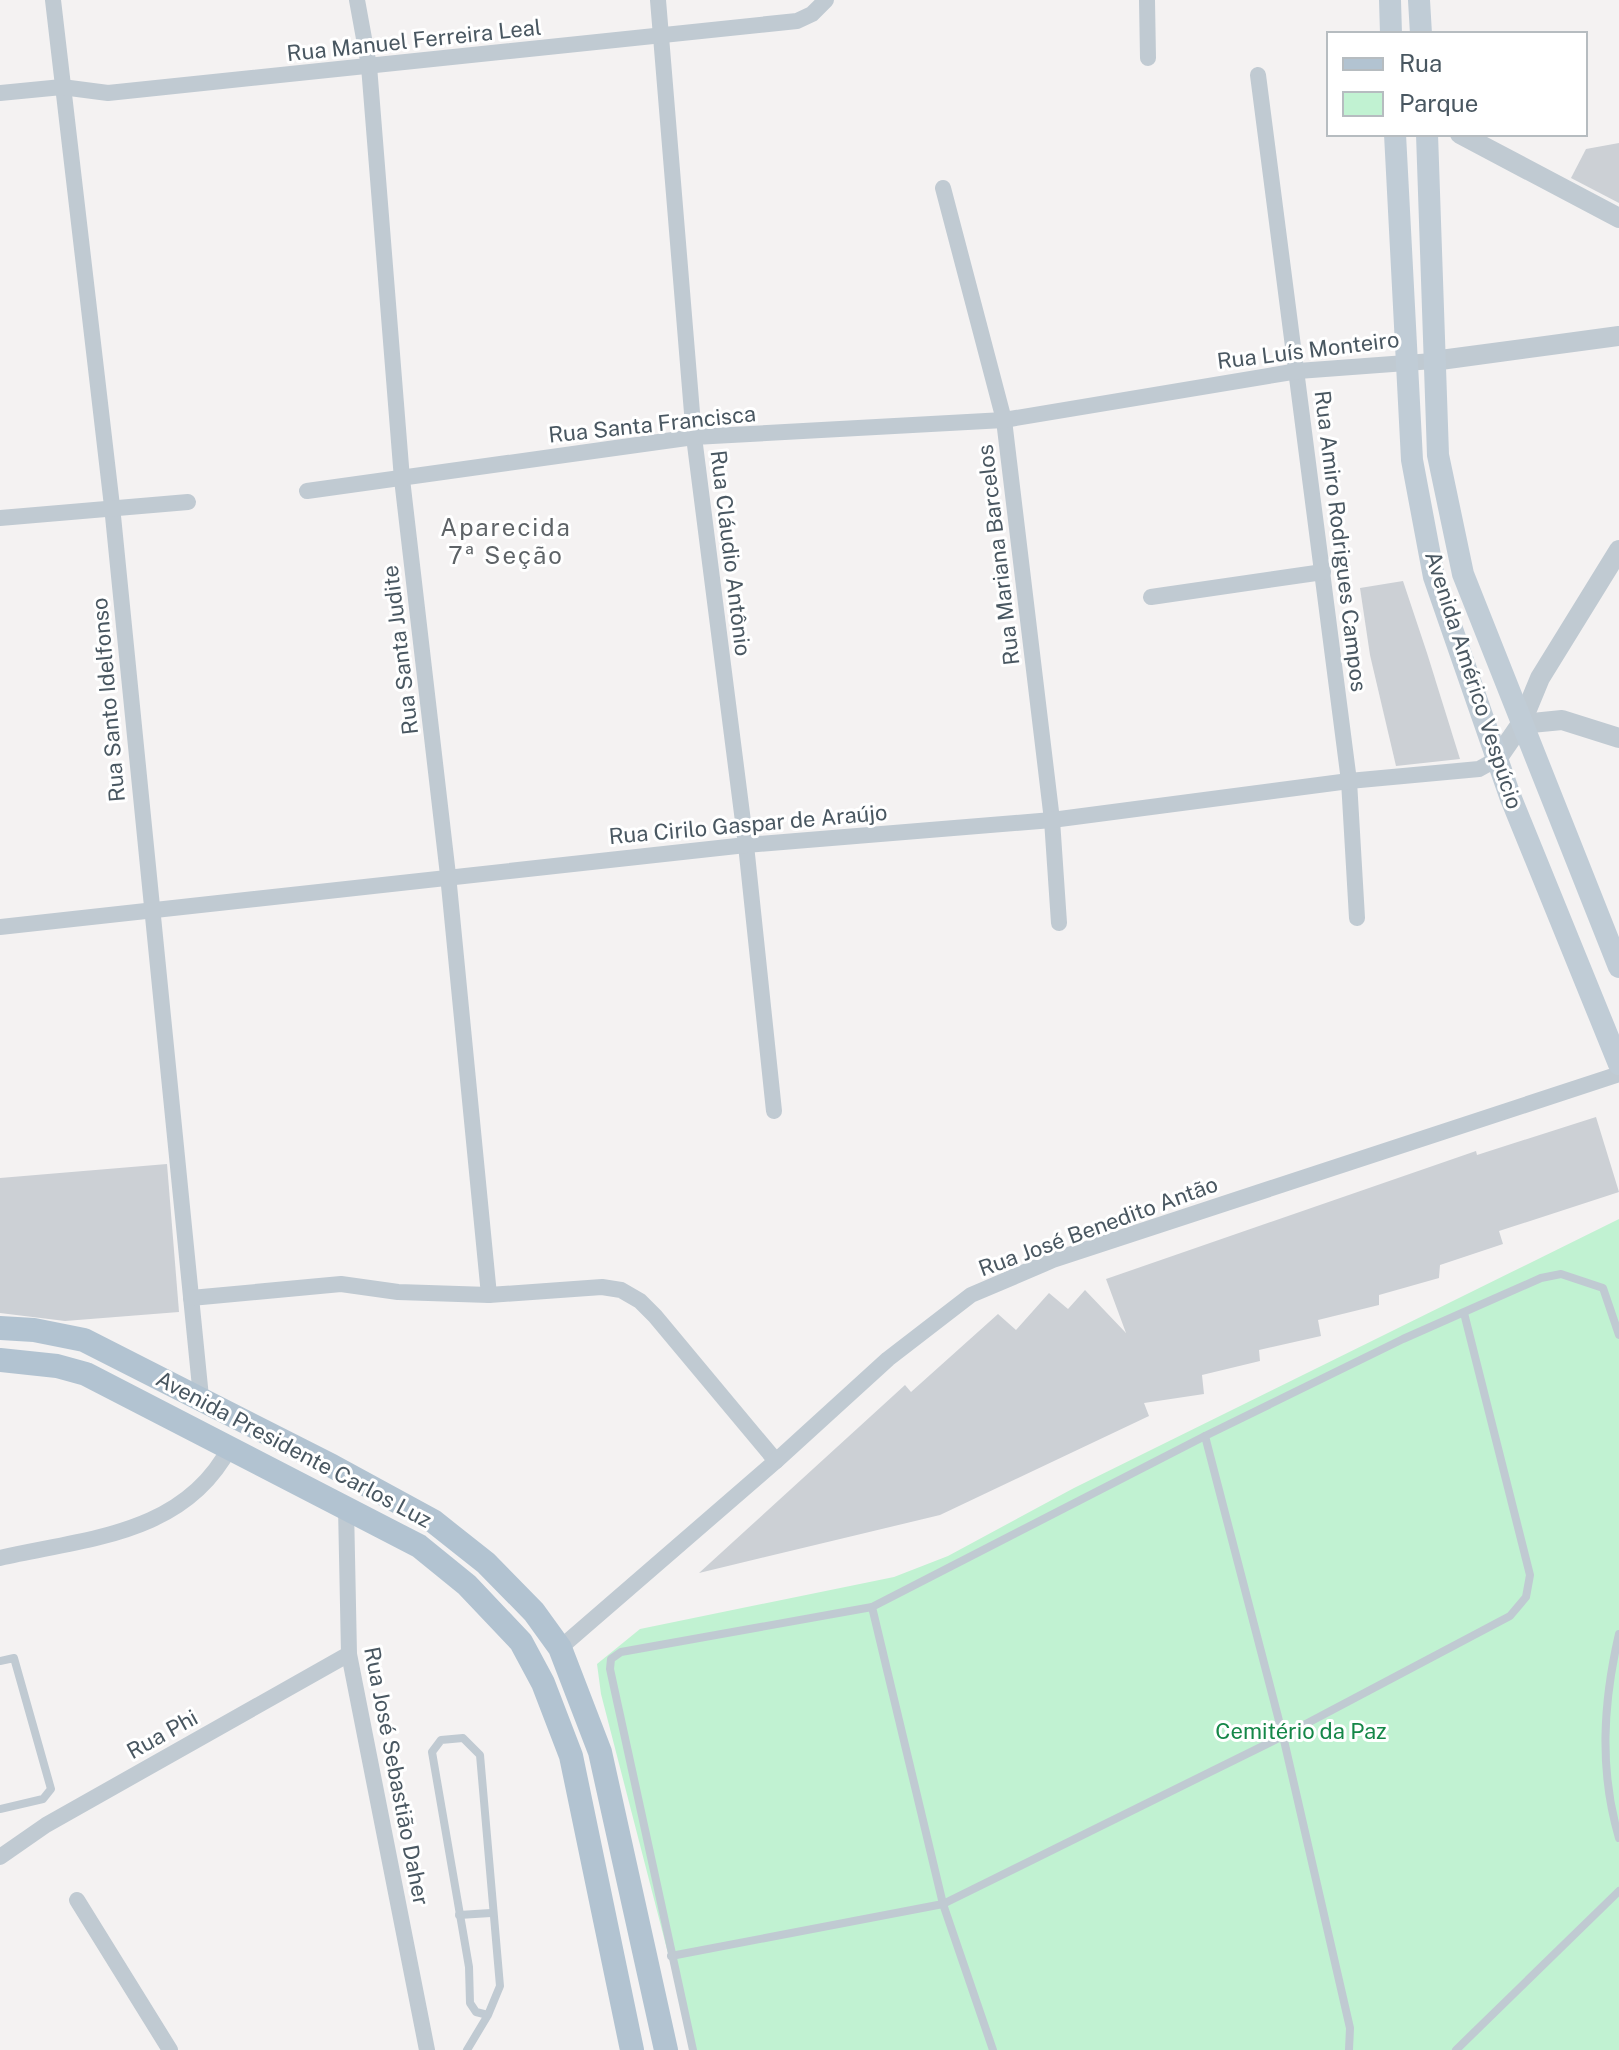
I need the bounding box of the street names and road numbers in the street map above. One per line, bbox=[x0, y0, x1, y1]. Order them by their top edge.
street label: Rua Manuel Ferreira Leal bbox=[285, 14, 543, 66]
street label: Rua Luís Monteiro bbox=[1215, 326, 1401, 374]
street label: Rua Amiro Rodrigues Campos bbox=[1310, 389, 1372, 693]
street label: Rua Santa Francisca bbox=[547, 400, 757, 448]
street label: Rua Mariana Barcelos bbox=[972, 443, 1024, 667]
street label: Rua Cláudio Antônio bbox=[705, 449, 757, 657]
street label: Avenida Américo Vespúcio bbox=[1420, 548, 1528, 812]
street label: Rua Santa Judite bbox=[377, 564, 423, 736]
street label: Rua Santo Idelfonso bbox=[86, 597, 130, 803]
street label: Rua Cirilo Gaspar de Araújo bbox=[608, 799, 888, 849]
street label: Rua José Benedito Antão bbox=[975, 1171, 1221, 1281]
street label: Avenida Presidente Carlos Luz bbox=[152, 1365, 436, 1533]
street label: Rua José Sebastião Daher bbox=[359, 1645, 435, 1907]
street label: Rua Phi bbox=[122, 1704, 202, 1764]

